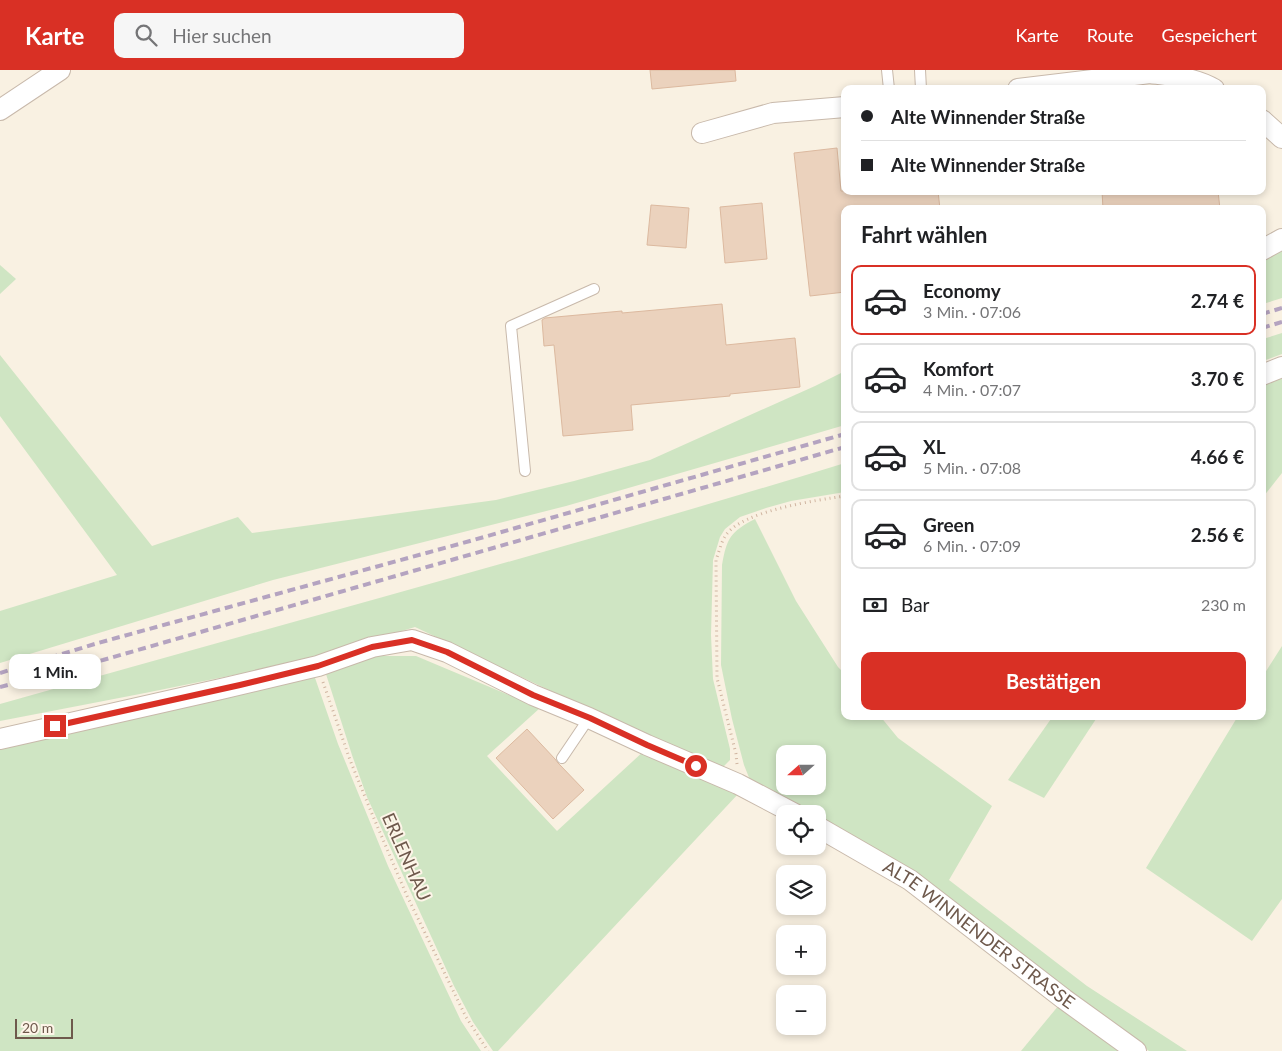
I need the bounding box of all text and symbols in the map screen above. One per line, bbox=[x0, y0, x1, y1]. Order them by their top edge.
search box bbox=[114, 13, 464, 58]
text: Karte bbox=[25, 21, 84, 50]
icon: search bbox=[132, 21, 160, 49]
text: Hier suchen bbox=[172, 24, 272, 47]
text: Karte bbox=[1015, 24, 1059, 46]
text: Route bbox=[1087, 24, 1134, 46]
text: Gespeichert bbox=[1162, 24, 1257, 46]
text: Alte Winnender Straße bbox=[891, 105, 1085, 128]
text: Alte Winnender Straße bbox=[891, 153, 1085, 176]
text: Fahrt wählen bbox=[861, 221, 988, 248]
icon: car bbox=[863, 278, 908, 323]
text: Economy bbox=[923, 279, 1001, 302]
text: 2.74 € bbox=[1191, 289, 1244, 312]
text: 3 Min. · 07:06 bbox=[923, 302, 1021, 321]
icon: car bbox=[863, 356, 908, 401]
text: Komfort bbox=[923, 357, 994, 380]
text: 3.70 € bbox=[1191, 367, 1244, 390]
text: 4 Min. · 07:07 bbox=[923, 380, 1021, 399]
icon: car bbox=[863, 434, 908, 479]
text: XL bbox=[923, 435, 946, 458]
text: 4.66 € bbox=[1191, 445, 1244, 468]
text: 5 Min. · 07:08 bbox=[923, 458, 1021, 477]
icon: car bbox=[863, 512, 908, 557]
text: Green bbox=[923, 513, 974, 536]
text: 2.56 € bbox=[1191, 523, 1244, 546]
text: 6 Min. · 07:09 bbox=[923, 536, 1021, 555]
icon: cash bbox=[861, 591, 889, 619]
text: Bar bbox=[901, 593, 930, 616]
text: 230 m bbox=[1201, 595, 1246, 614]
button: Bestätigen bbox=[861, 652, 1246, 710]
callout: 1 Min. bbox=[9, 654, 101, 688]
text: 1 Min. bbox=[32, 662, 78, 681]
route end bbox=[44, 715, 66, 737]
north arrow bbox=[776, 745, 826, 795]
map controls bbox=[776, 745, 826, 1035]
route start bbox=[685, 755, 707, 777]
button: locate bbox=[776, 805, 826, 855]
street label: ERLENHAU bbox=[378, 809, 436, 904]
street label: ALTE WINNENDER STRASSE bbox=[880, 855, 1079, 1013]
button: layers bbox=[776, 865, 826, 915]
button: + bbox=[776, 925, 826, 975]
button: − bbox=[776, 985, 826, 1035]
scale bar bbox=[15, 1016, 72, 1039]
text: 20 m bbox=[22, 1019, 53, 1036]

